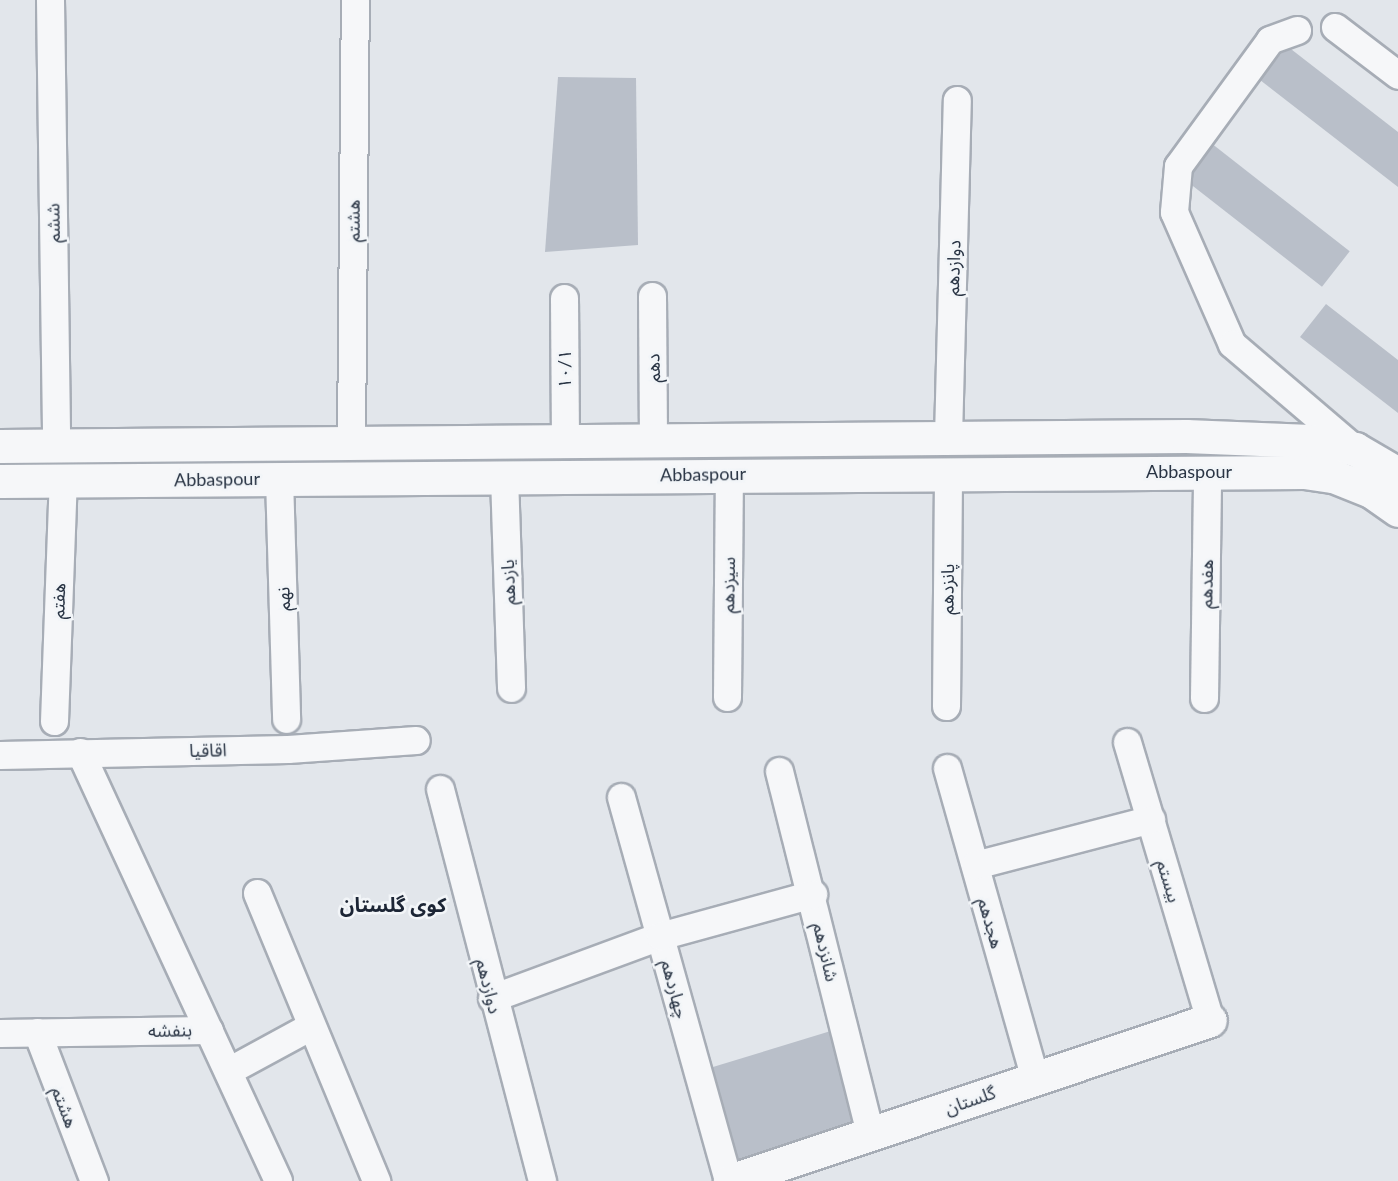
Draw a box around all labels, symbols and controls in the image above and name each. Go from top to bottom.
street label: هشتم [342,200,364,242]
street label: ششم [42,203,64,243]
street label: دوازدهم [941,240,965,296]
street label: ۱۰/۱ [553,349,575,389]
street label: دهم [642,353,664,383]
street label: Abbaspour [1146,460,1232,482]
street label: Abbaspour [660,462,746,486]
street label: Abbaspour [174,467,260,491]
street label: سیزدهم [717,557,739,613]
street label: یازدهم [496,559,520,605]
street label: هفدهم [1195,559,1217,609]
street label: پانزدهم [936,563,958,615]
street label: هفتم [47,583,69,619]
street label: نهم [272,587,294,611]
street label: اقاقیا [189,739,227,761]
street label: بیستم [1152,857,1186,905]
district label: کوی گلستان [340,892,446,916]
street label: هجدهم [973,895,1009,951]
street label: شانزدهم [809,920,843,984]
street label: دوازدهم [472,956,506,1016]
street label: چهاردهم [657,957,693,1021]
street label: بنفشه [148,1019,192,1041]
street label: گلستان [942,1081,998,1119]
street label: هشتم [47,1083,83,1131]

